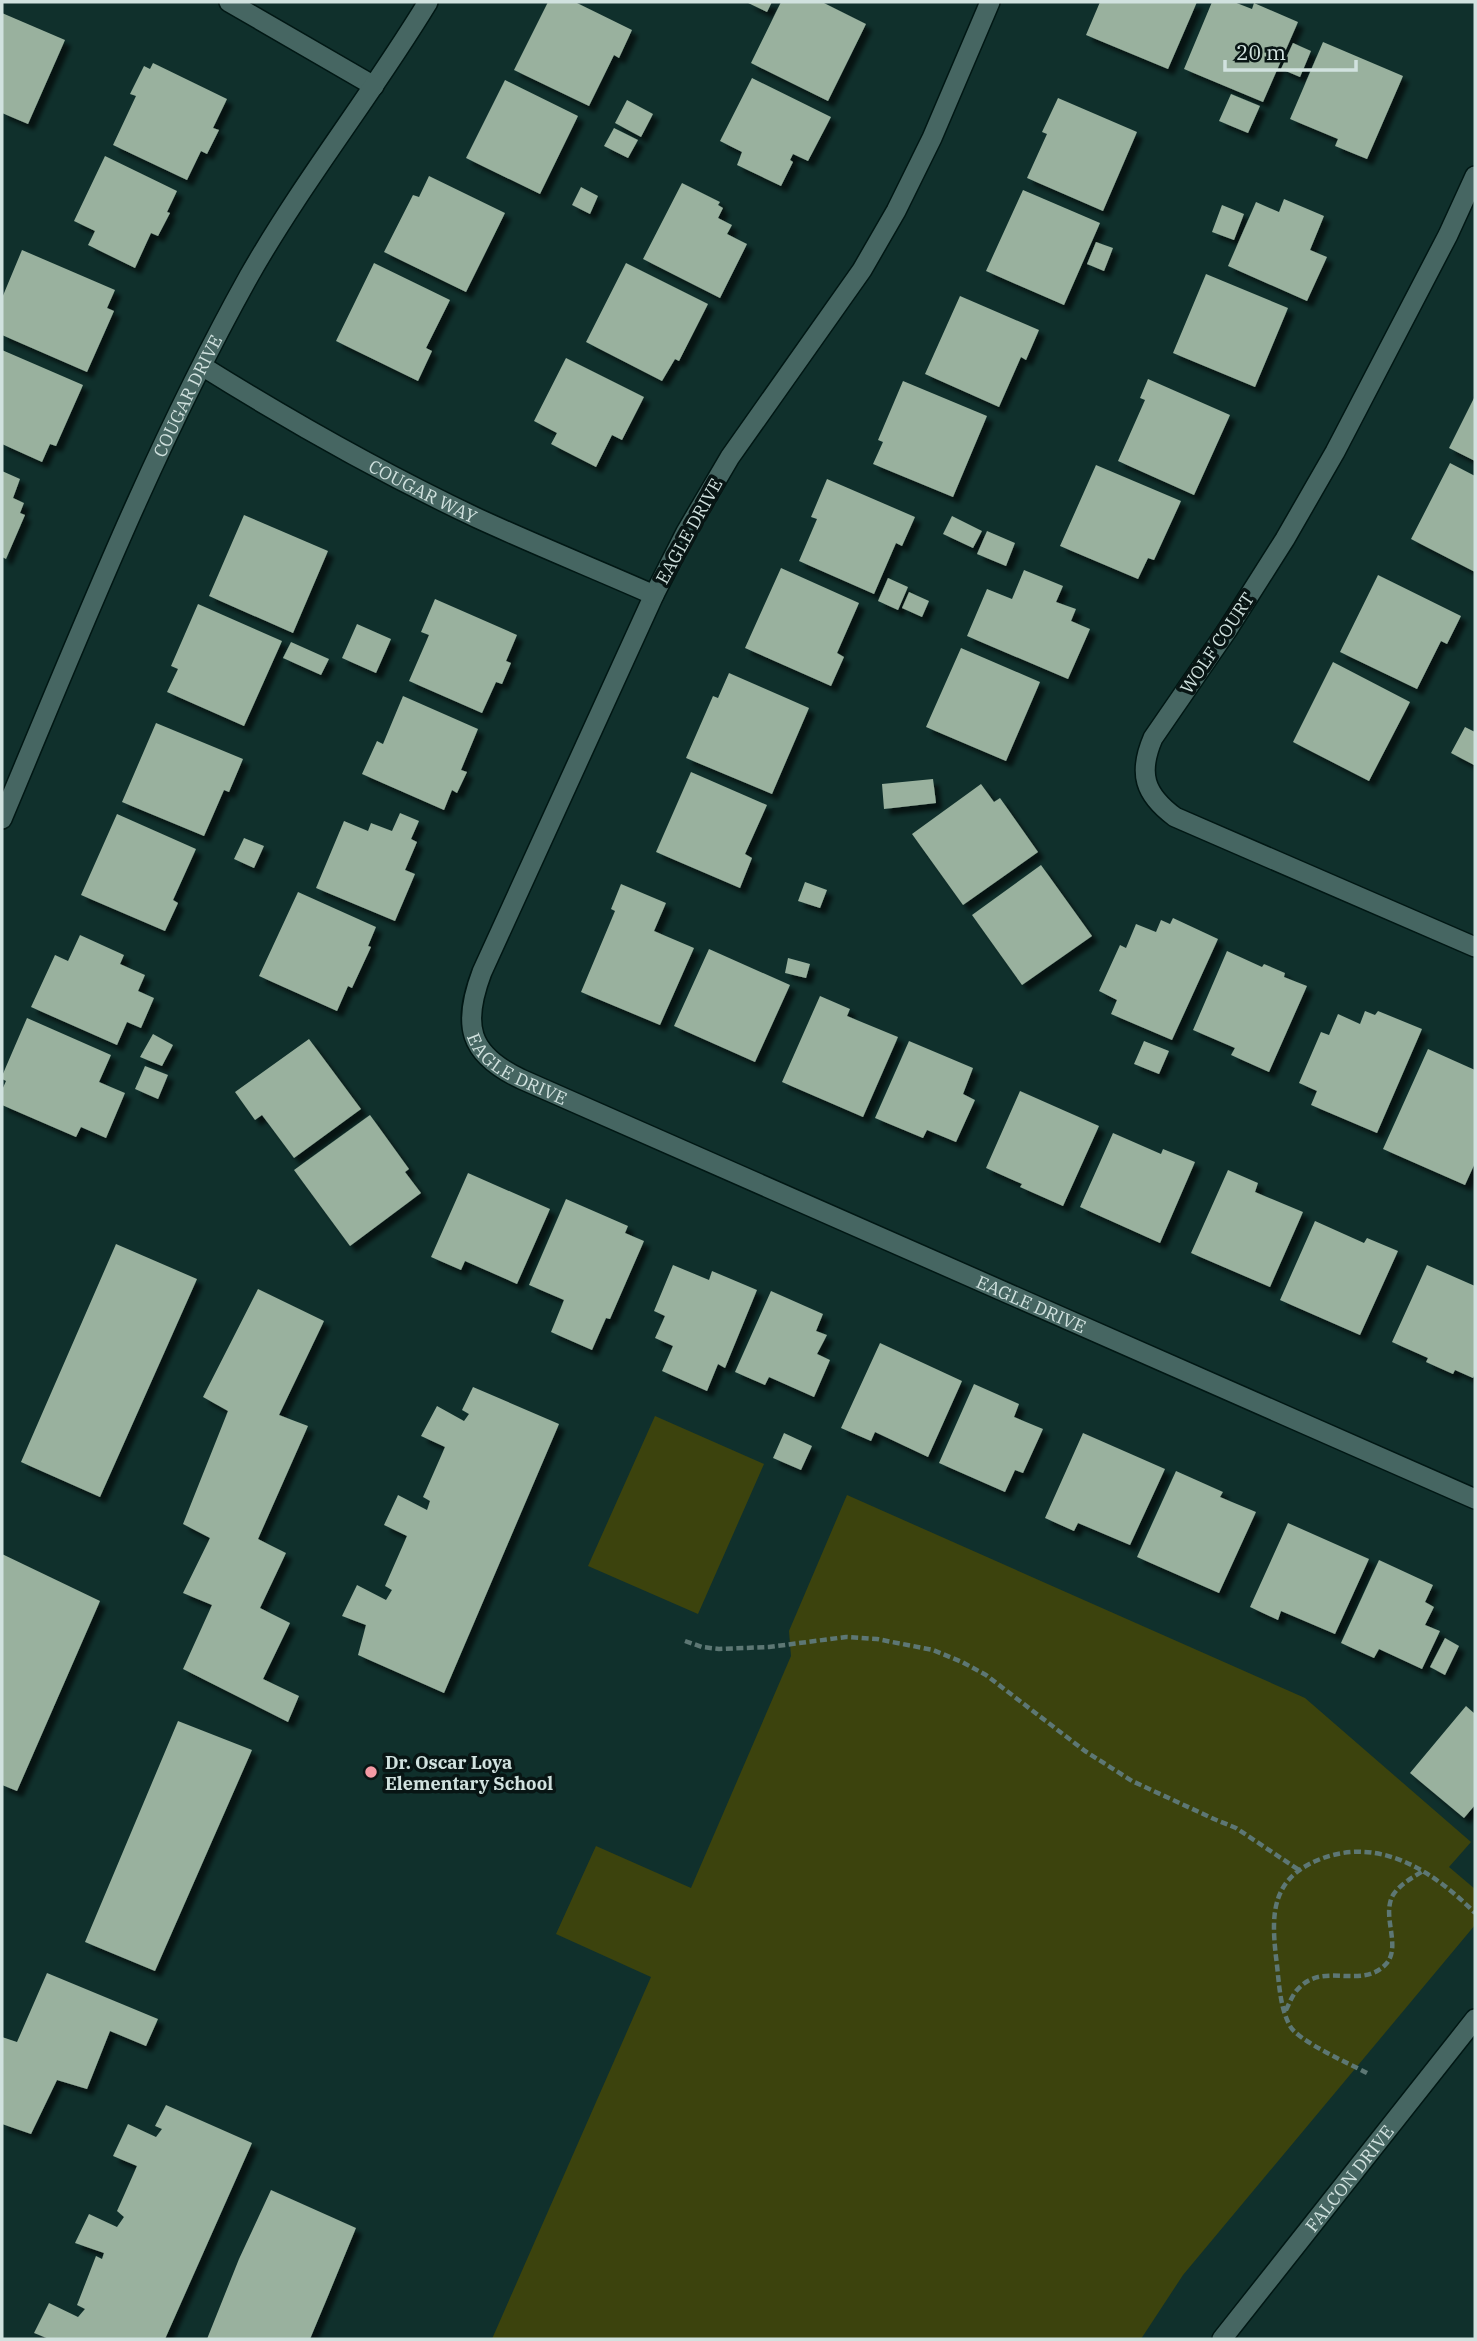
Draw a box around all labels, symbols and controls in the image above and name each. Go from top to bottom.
scale bar [1225,28,1356,72]
text: 20 m [1236,38,1286,66]
street label: COUGAR DRIVE [147,331,227,461]
street label: COUGAR WAY [365,454,482,528]
street label: EAGLE DRIVE [650,474,728,588]
street label: WOLF COURT [1175,588,1259,698]
street label: EAGLE DRIVE [462,1029,571,1109]
street label: EAGLE DRIVE [973,1270,1090,1338]
place label: Dr. Oscar Loya Elementary School [385,1751,553,1795]
marker: Dr. Oscar Loya Elementary School [363,1764,379,1780]
street label: FALCON DRIVE [1300,2120,1399,2236]

